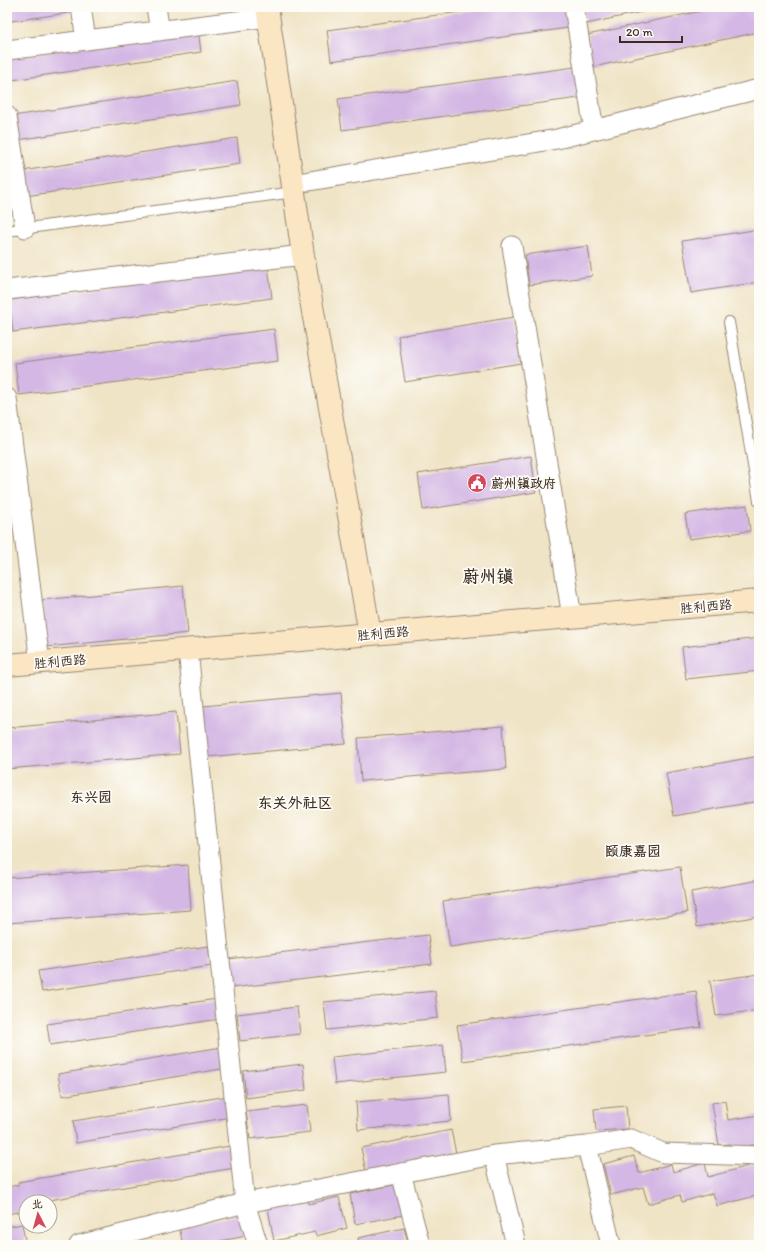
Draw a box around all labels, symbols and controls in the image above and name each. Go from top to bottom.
scale bar [620,18,682,44]
text: 20 m [626,25,653,39]
public building icon: 蔚州镇政府 [466,472,488,494]
place label: 蔚州镇政府 [491,476,556,491]
district label: 蔚州镇 [463,566,514,586]
street label: 胜利西路 [679,597,733,616]
street label: 胜利西路 [356,624,410,643]
street label: 胜利西路 [33,652,87,671]
district label: 东兴园 [70,789,112,806]
district label: 东关外社区 [257,794,333,812]
district label: 颐康嘉园 [605,843,661,860]
north arrow [18,1194,58,1234]
text: 北 [31,1198,43,1212]

